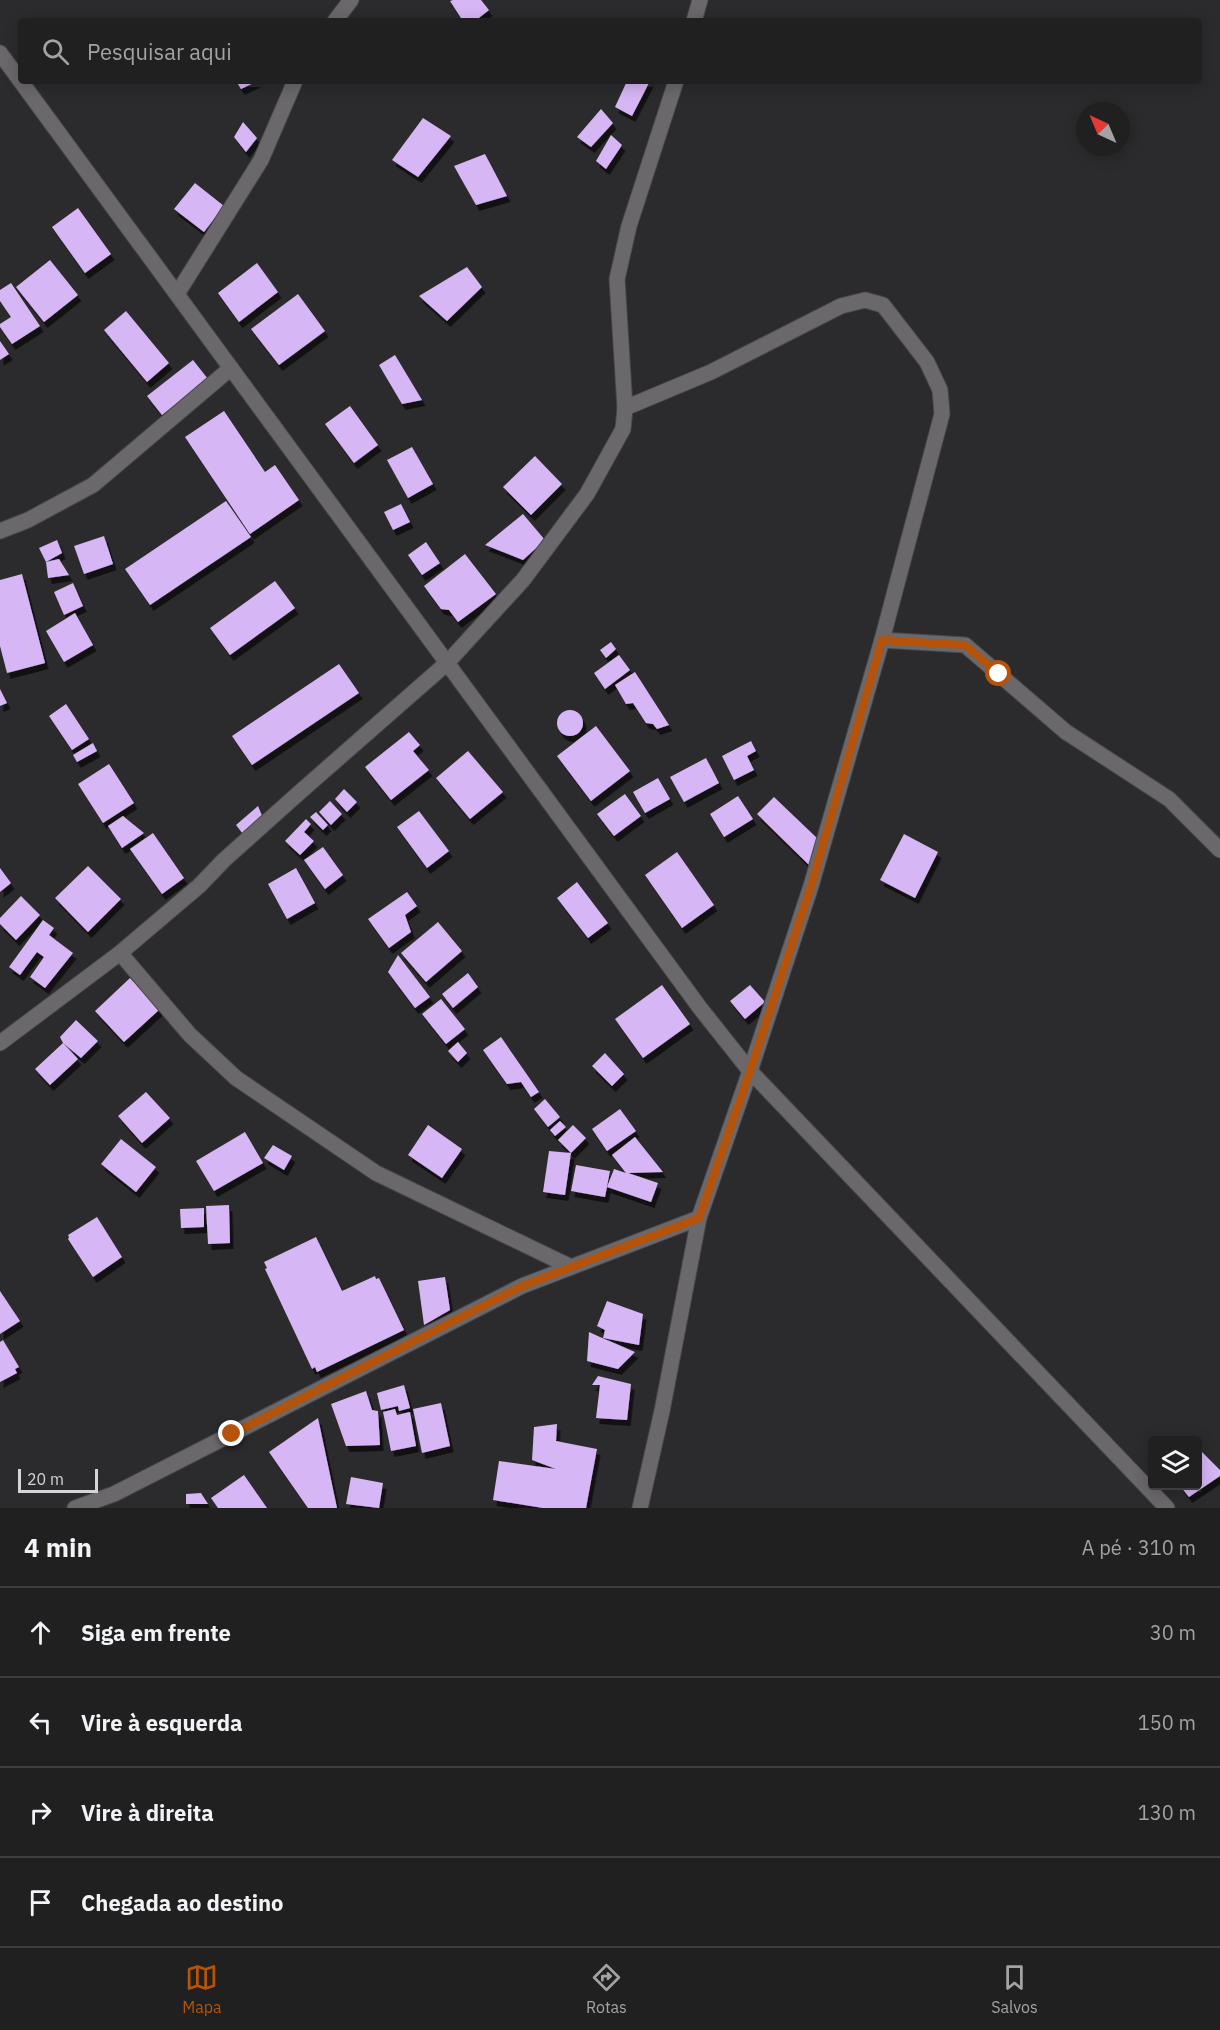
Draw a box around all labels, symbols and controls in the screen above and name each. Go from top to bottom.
search box [18,18,1202,84]
icon: search [39,35,72,68]
text: Pesquisar aqui [87,37,232,66]
north arrow [1076,102,1130,156]
route start [985,660,1011,686]
route end [218,1420,244,1446]
map controls [1148,1436,1202,1490]
button: layers [1148,1436,1202,1490]
scale bar [18,1466,98,1494]
text: 20 m [27,1469,64,1489]
text: 4 min [24,1530,92,1564]
text: A pé · 310 m [1082,1534,1196,1561]
icon: ahead [24,1616,57,1649]
text: Siga em frente [81,1618,231,1647]
text: 30 m [1150,1619,1196,1646]
icon: left [24,1706,57,1739]
text: Vire à esquerda [81,1708,243,1737]
text: 150 m [1138,1709,1196,1736]
icon: right [24,1796,57,1829]
text: Vire à direita [81,1798,214,1827]
text: 130 m [1138,1799,1196,1826]
icon: arrive [24,1886,57,1919]
text: Chegada ao destino [81,1888,284,1917]
tab: Mapa [182,1961,222,2017]
tab: Rotas [586,1961,627,2017]
tab: Salvos [991,1961,1038,2017]

